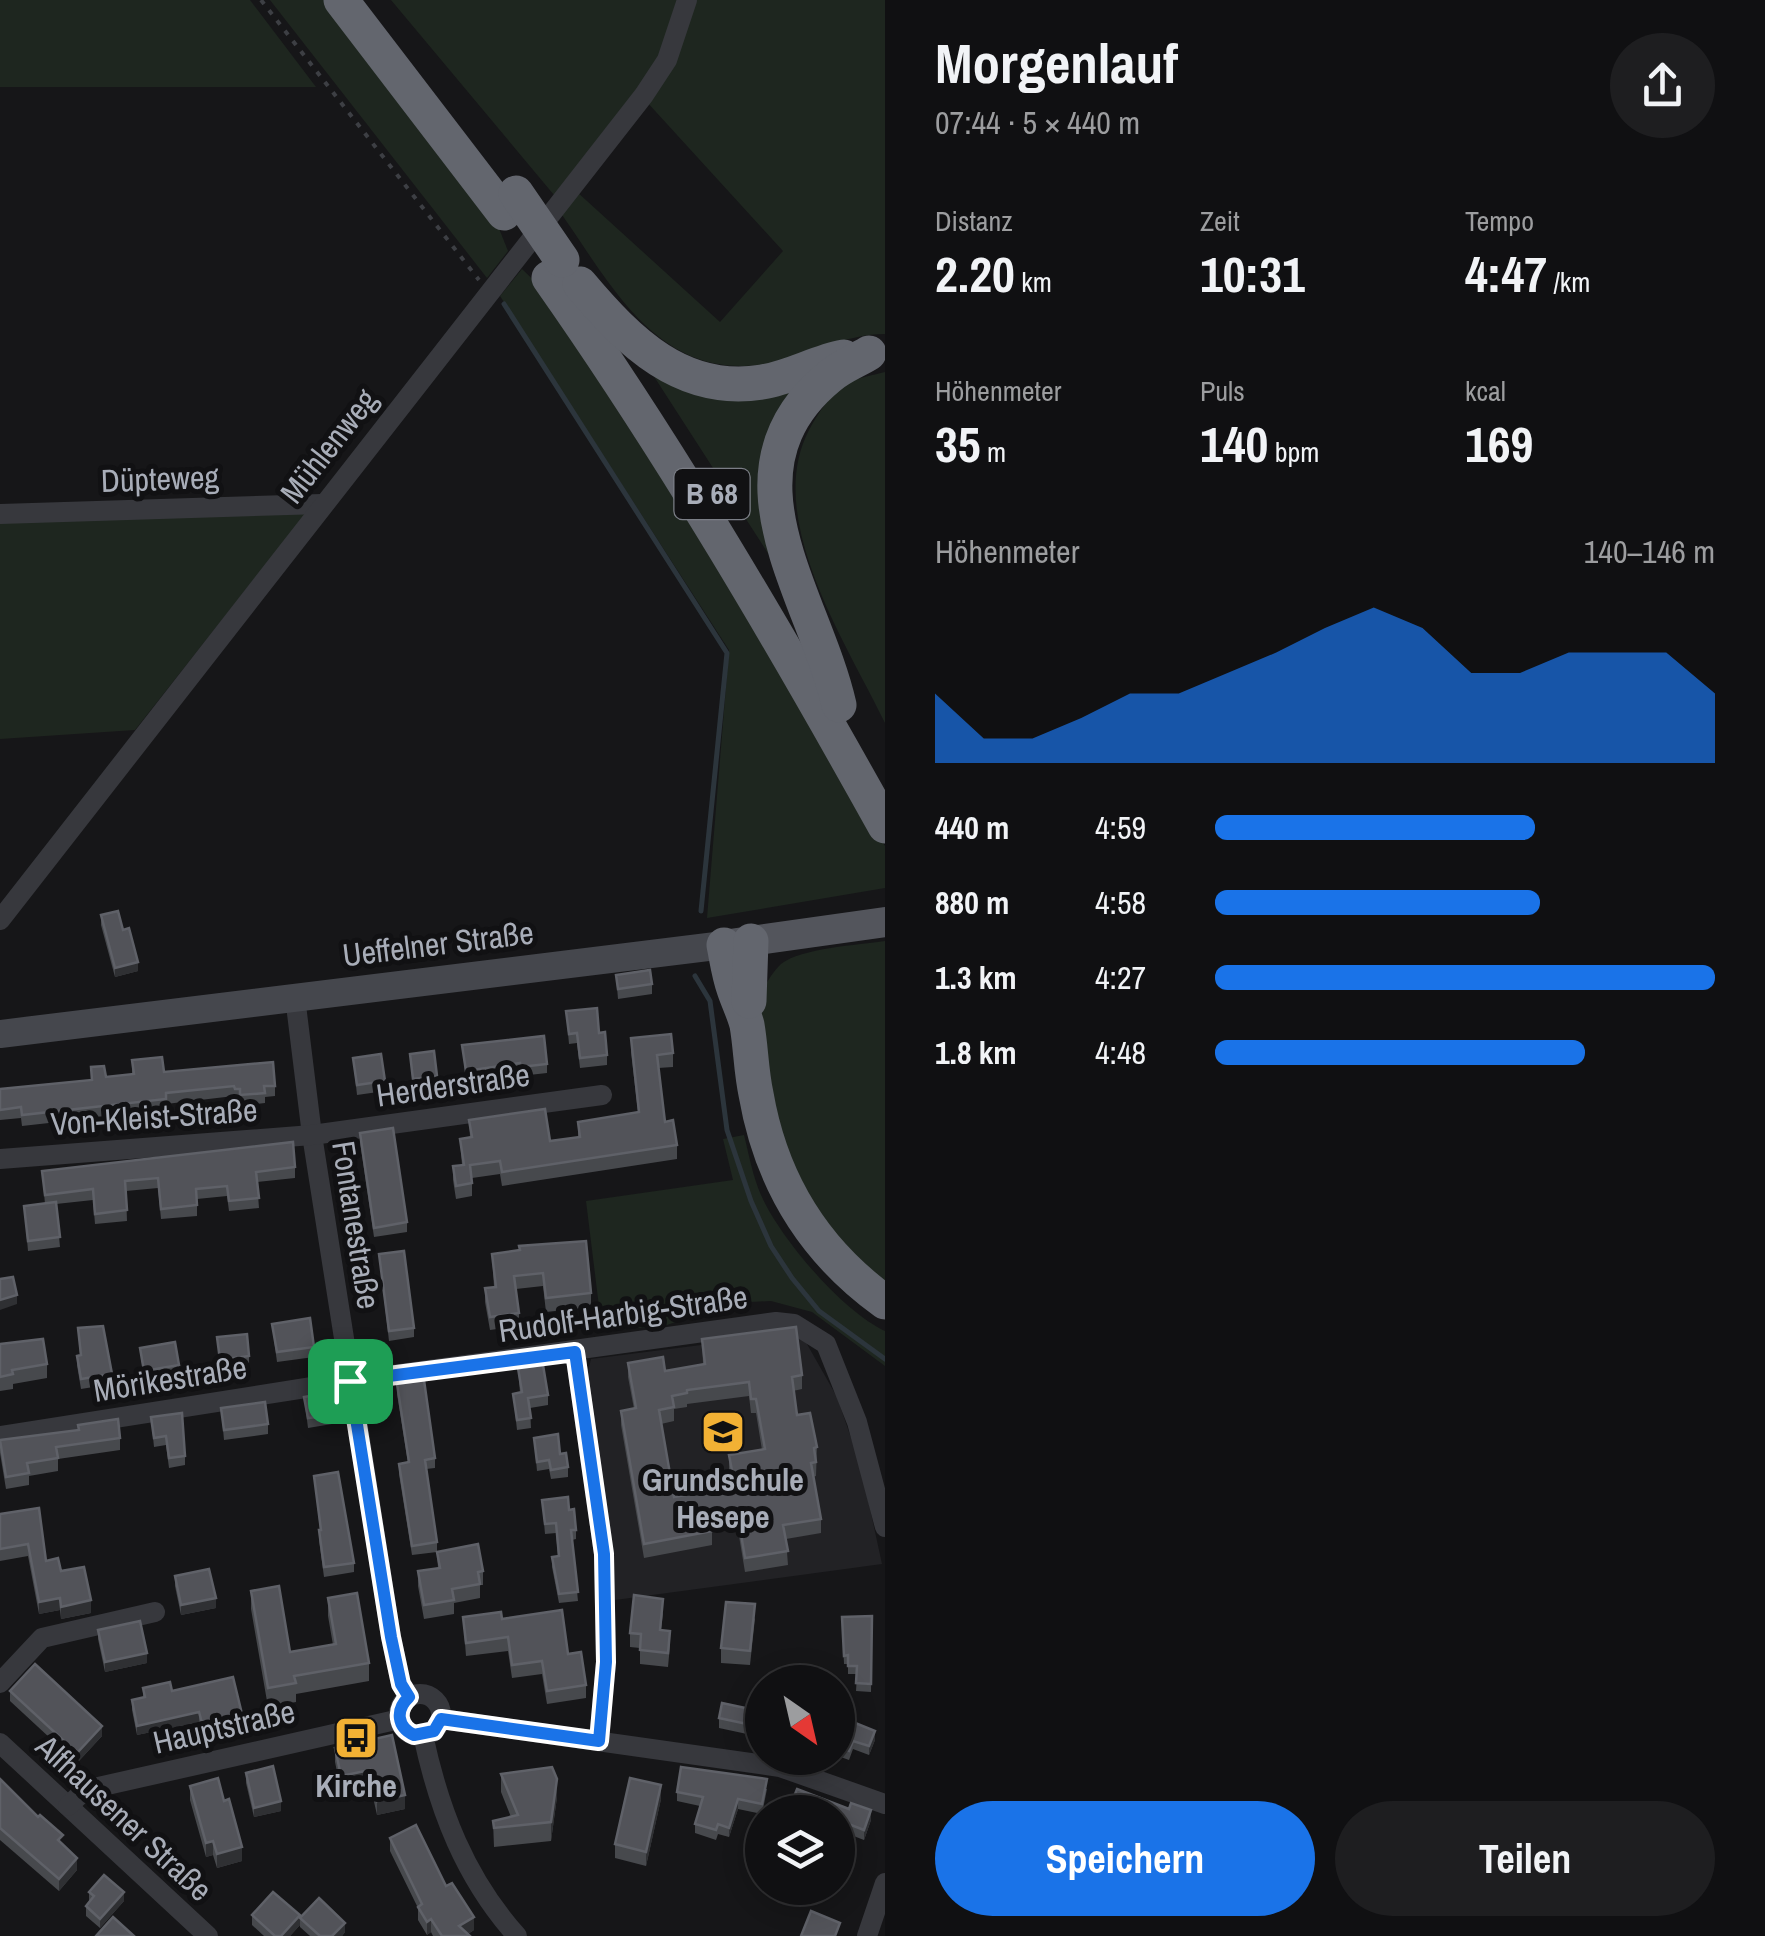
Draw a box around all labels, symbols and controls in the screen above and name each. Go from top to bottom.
text: Morgenlauf [935,26,1178,100]
button: share [1610,33,1715,138]
text: 07:44 · 5 × 440 m [935,101,1140,144]
text: Distanz [935,202,1013,240]
text: Zeit [1200,202,1240,240]
text: Tempo [1465,202,1534,240]
text: 2.20 [935,240,1015,308]
text: 10:31 [1200,240,1305,308]
text: 4:47 [1465,240,1547,308]
text: km [1015,263,1052,301]
text: /km [1547,263,1590,301]
text: Höhenmeter [935,372,1061,410]
text: Puls [1200,372,1245,410]
text: kcal [1465,372,1506,410]
street label: Mühlenweg [270,379,387,512]
text: 35 [935,410,981,478]
text: 140 [1200,410,1268,478]
text: 169 [1465,410,1533,478]
text: m [981,433,1006,471]
text: bpm [1268,433,1319,471]
street label: Düpteweg [100,455,220,502]
road number: B 68 [674,469,750,519]
text: Höhenmeter [935,530,1079,573]
text: 140–146 m [1584,530,1715,573]
text: 440 m [935,806,1009,849]
text: 4:59 [1095,806,1146,849]
text: 880 m [935,881,1009,924]
text: 4:58 [1095,881,1146,924]
street label: Ueffelner Straße [340,910,536,977]
text: 1.3 km [935,956,1017,999]
text: 4:27 [1095,956,1146,999]
text: 1.8 km [935,1031,1017,1074]
text: 4:48 [1095,1031,1146,1074]
street label: Herderstraße [373,1052,532,1117]
street label: Von-Kleist-Straße [49,1088,259,1145]
street label: Fontanestraße [322,1138,391,1312]
street label: Rudolf-Harbig-Straße [496,1275,750,1352]
pin [308,1339,393,1424]
street label: Mörikestraße [90,1345,250,1412]
icon: arrive [323,1354,378,1409]
school or university icon: Grundschule Hesepe [700,1409,746,1455]
place label: Grundschule Hesepe [642,1458,804,1538]
north arrow [745,1665,855,1775]
map controls [745,1665,855,1905]
street label: Hauptstraße [149,1689,299,1764]
bus stop icon: Kirche [333,1715,379,1761]
street label: Alfhausener Straße [26,1724,222,1910]
place label: Kirche [315,1764,397,1807]
button: layers [745,1795,855,1905]
button: Speichern [935,1801,1315,1916]
button: Teilen [1335,1801,1715,1916]

